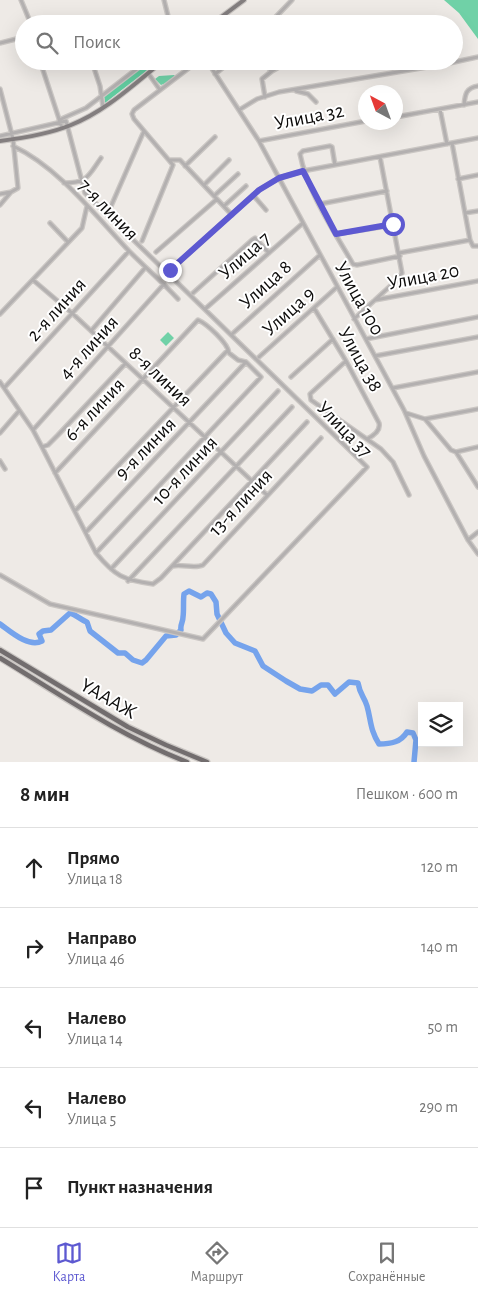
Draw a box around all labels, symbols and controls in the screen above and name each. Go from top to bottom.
search box [15,15,463,70]
icon: search [33,29,61,57]
text: Поиск [73,33,120,52]
north arrow [358,85,403,130]
street label: Улица 32 [273,100,346,134]
street label: 7-я линия [74,175,142,244]
route start [382,213,405,236]
street label: Улица 7 [215,228,274,283]
street label: Улица 8 [236,256,296,313]
street label: Улица 100 [331,258,388,339]
route end [159,259,182,282]
street label: Улица 20 [386,260,461,294]
street label: 2-я линия [23,274,90,345]
street label: Улица 9 [259,283,319,340]
street label: 4-я линия [55,312,122,383]
street label: Улица 38 [334,324,386,395]
street label: 8-я линия [125,343,196,411]
street label: 6-я линия [61,374,129,445]
street label: Улица 37 [313,398,376,462]
street label: 9-я линия [112,414,180,484]
street label: 10-я линия [148,432,221,509]
street label: 13-я линия [205,465,277,540]
street label: ҮАААЖ [77,675,140,723]
map controls [418,702,463,747]
button: layers [418,702,463,747]
text: 8 мин [20,784,70,805]
text: Пешком · 600 m [356,786,458,802]
text: Прямо [67,849,120,868]
icon: ahead [20,854,48,882]
text: 120 m [421,859,458,875]
text: Улица 18 [67,871,122,887]
text: Направо [67,929,137,948]
icon: right [20,934,48,962]
text: 140 m [421,939,458,955]
text: Улица 46 [67,951,125,967]
text: Налево [67,1009,126,1028]
icon: left [20,1014,48,1042]
text: 50 m [427,1019,458,1035]
text: Улица 14 [67,1031,123,1047]
text: Налево [67,1089,126,1108]
icon: left [20,1094,48,1122]
text: 290 m [419,1099,458,1115]
text: Улица 5 [67,1111,116,1127]
icon: arrive [20,1174,48,1202]
text: Пункт назначения [67,1178,213,1197]
tab: Карта [53,1239,85,1286]
tab: Маршрут [190,1239,243,1286]
tab: Сохранённые [348,1239,425,1286]

